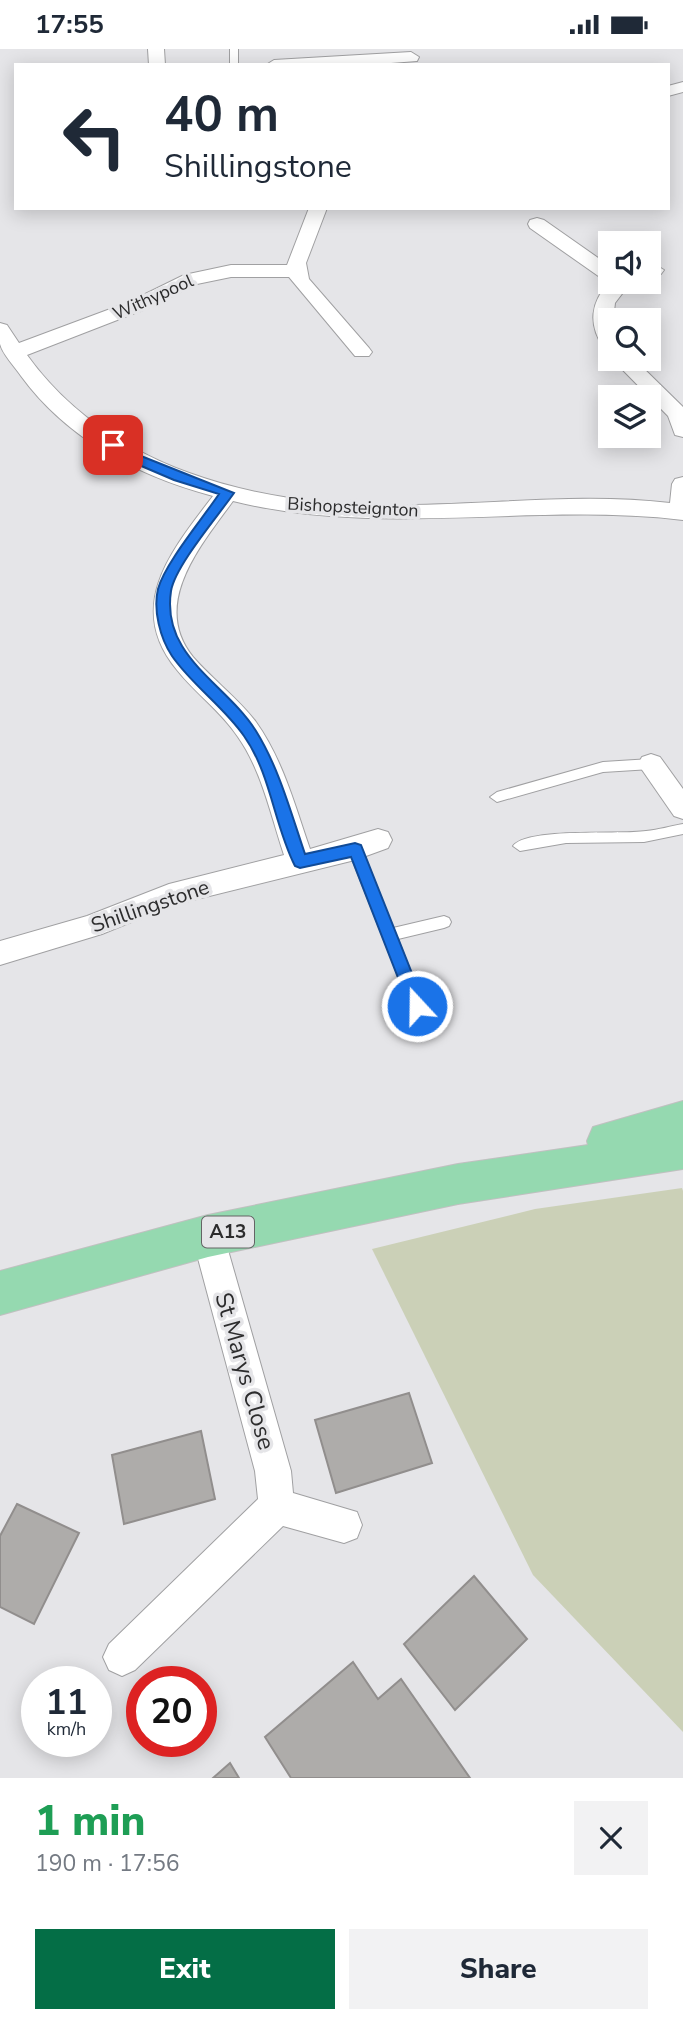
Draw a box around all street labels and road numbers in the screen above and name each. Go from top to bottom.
street label: Withypool [109,268,198,325]
street label: Bishopsteignton [287,492,419,522]
street label: Shillingstone [87,873,213,939]
road number: A13 [202,1217,254,1247]
street label: St Marys Close [207,1289,283,1453]

